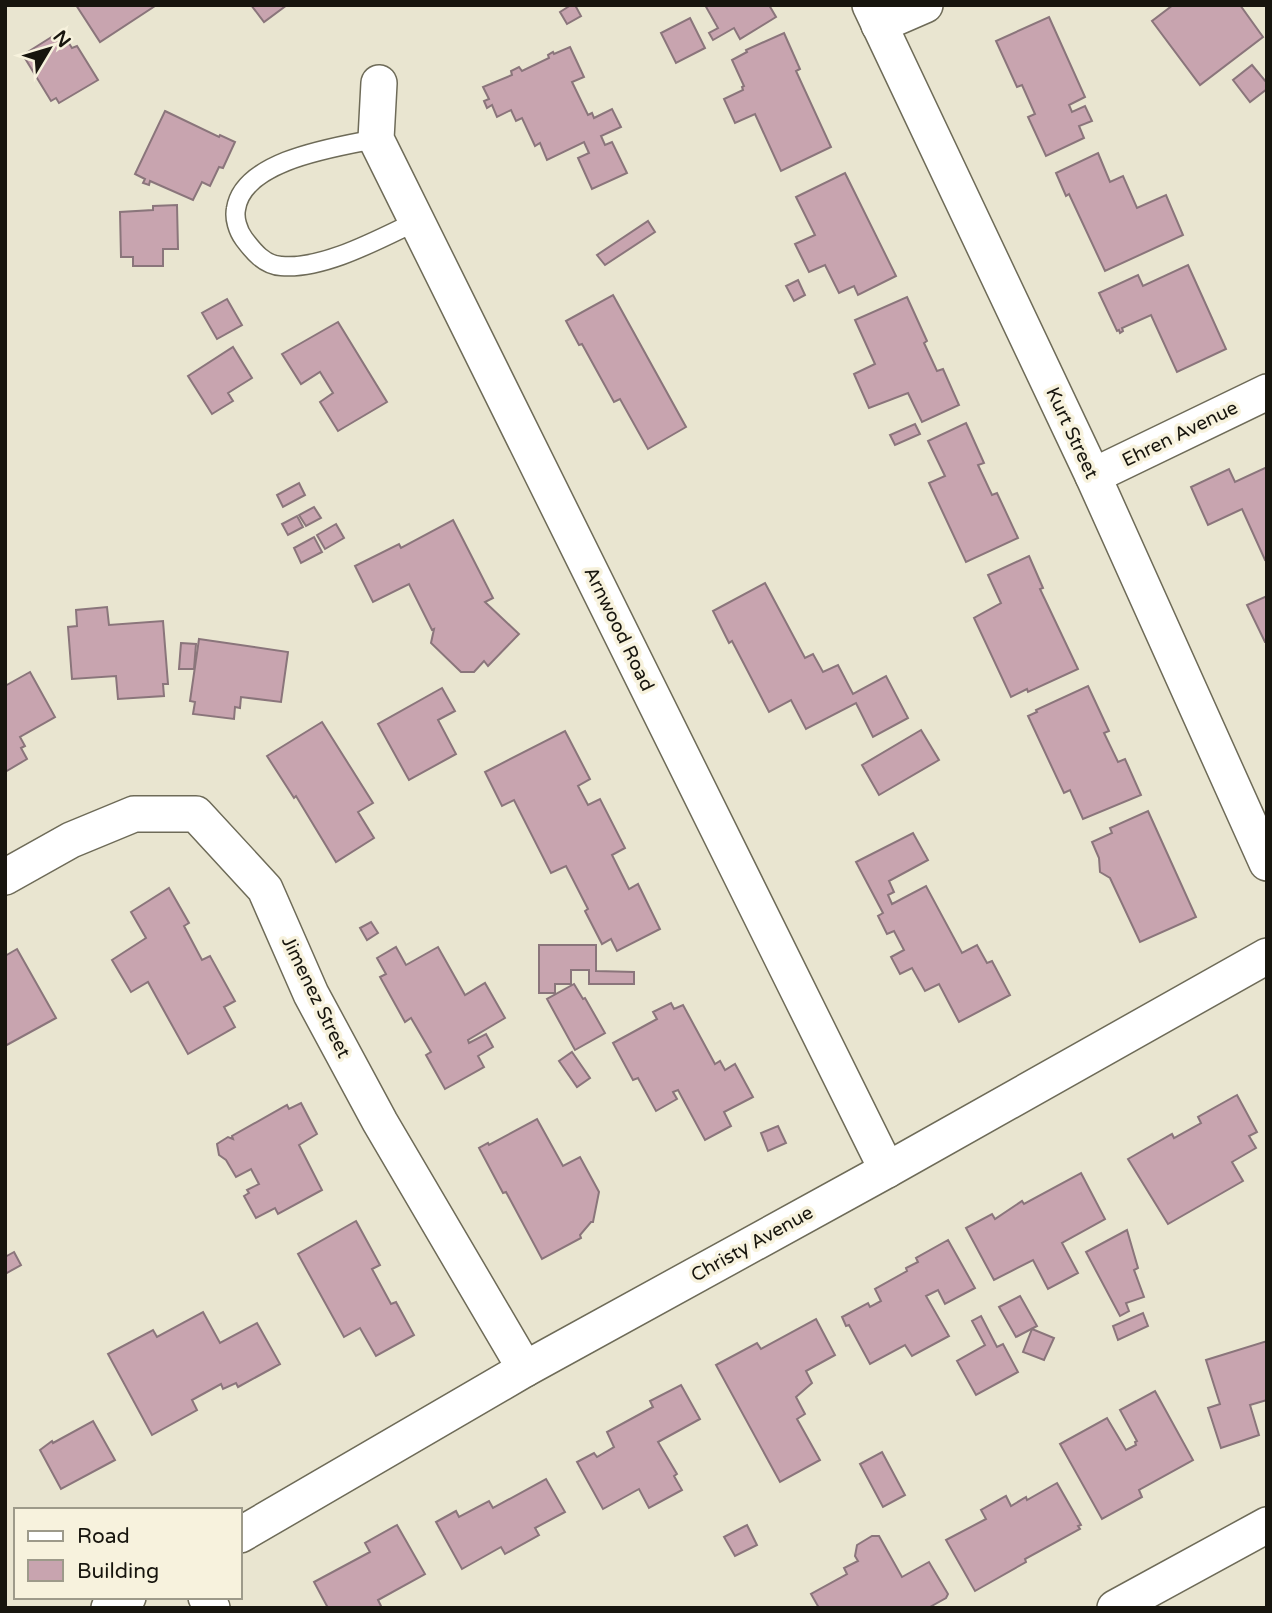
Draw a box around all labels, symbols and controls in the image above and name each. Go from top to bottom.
north arrow [14,14,84,84]
text: N [48,26,75,52]
street label: Kurt Street [1041,384,1103,482]
street label: Ehren Avenue [1119,397,1241,471]
street label: Arnwood Road [579,563,659,695]
street label: Jimenez Street [277,932,355,1062]
street label: Christy Avenue [687,1201,817,1287]
legend [14,1508,242,1599]
text: Road [77,1524,130,1549]
text: Building [77,1559,159,1584]

